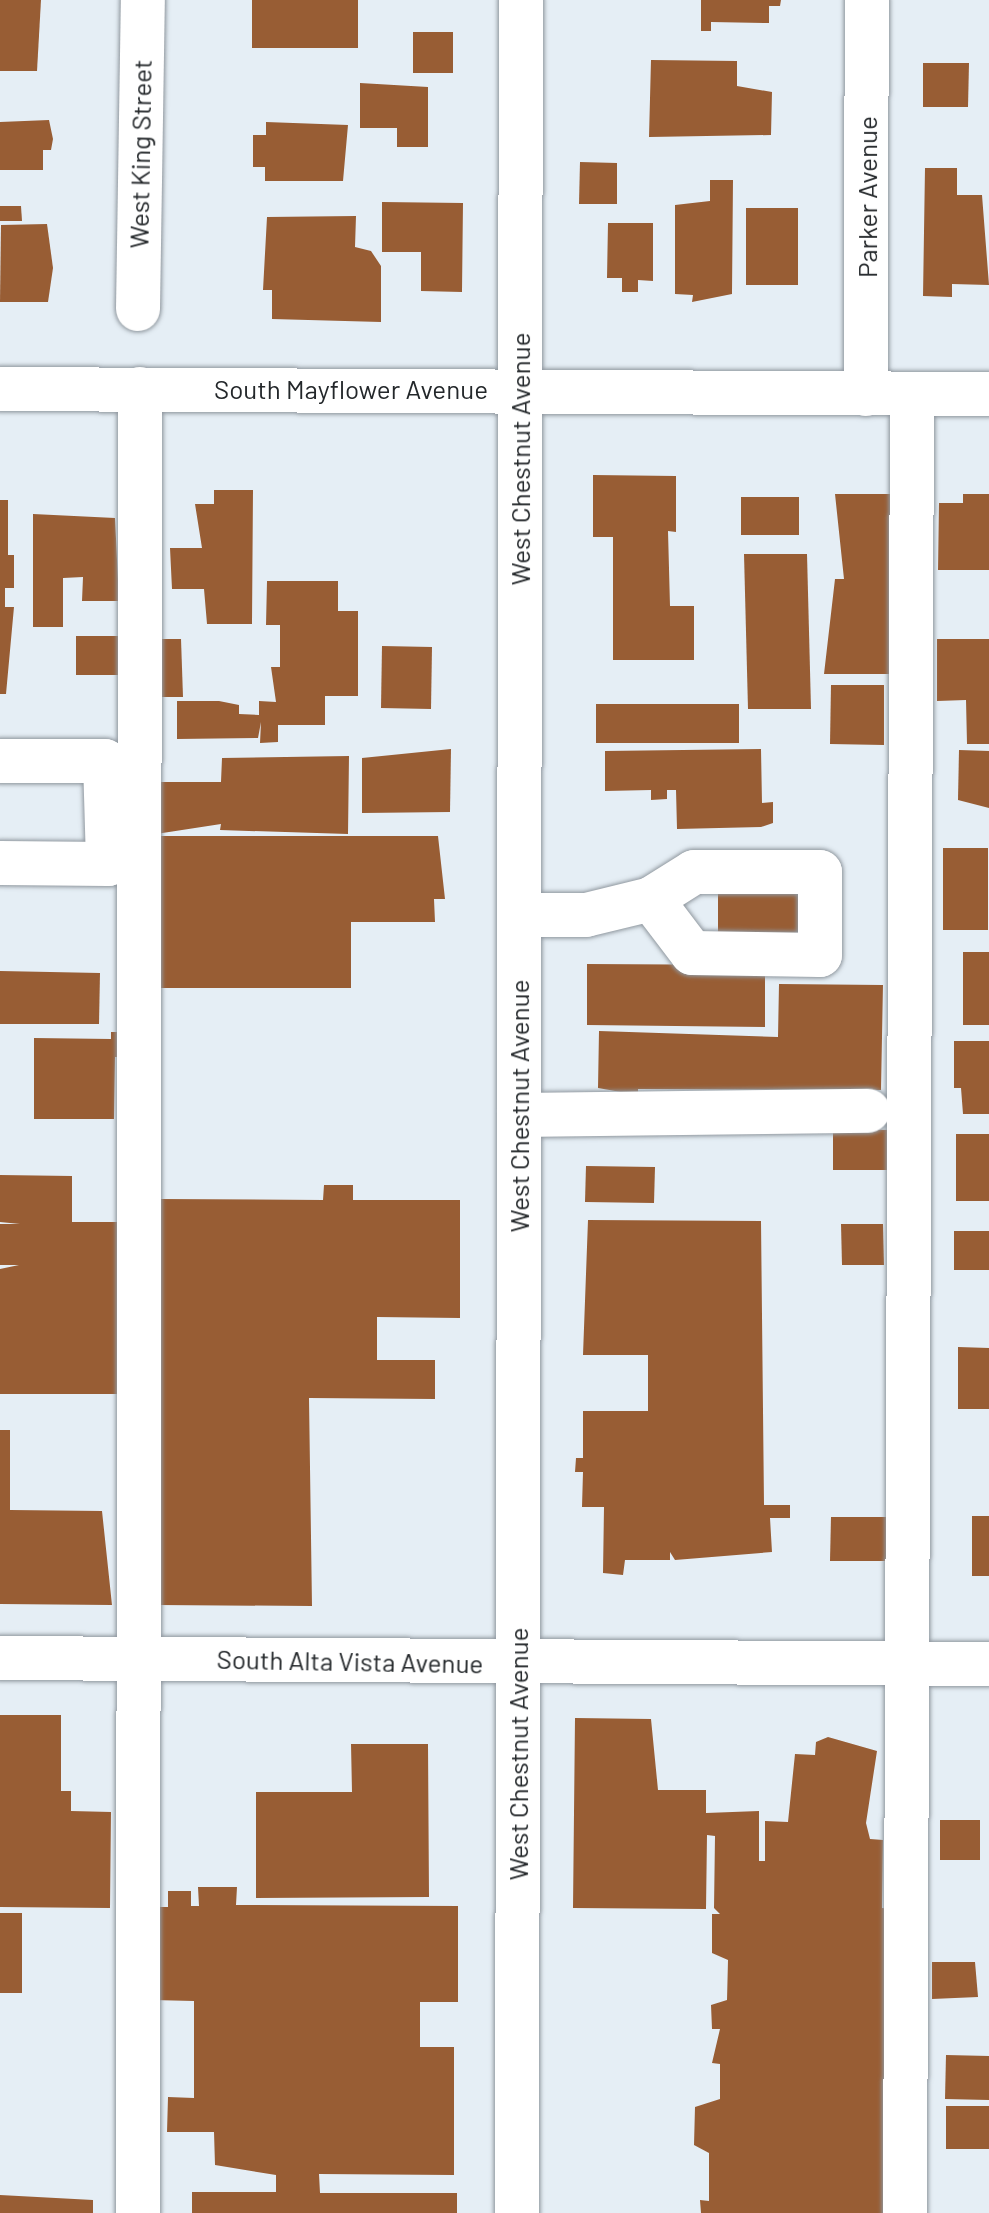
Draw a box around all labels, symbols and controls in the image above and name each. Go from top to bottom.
street label: West King Street [123,59,157,249]
street label: Parker Avenue [851,116,883,278]
street label: West Chestnut Avenue [504,333,536,585]
street label: South Mayflower Avenue [214,373,488,405]
street label: West Chestnut Avenue [503,980,535,1232]
street label: West Chestnut Avenue [502,1628,534,1880]
street label: South Alta Vista Avenue [216,1643,484,1679]

